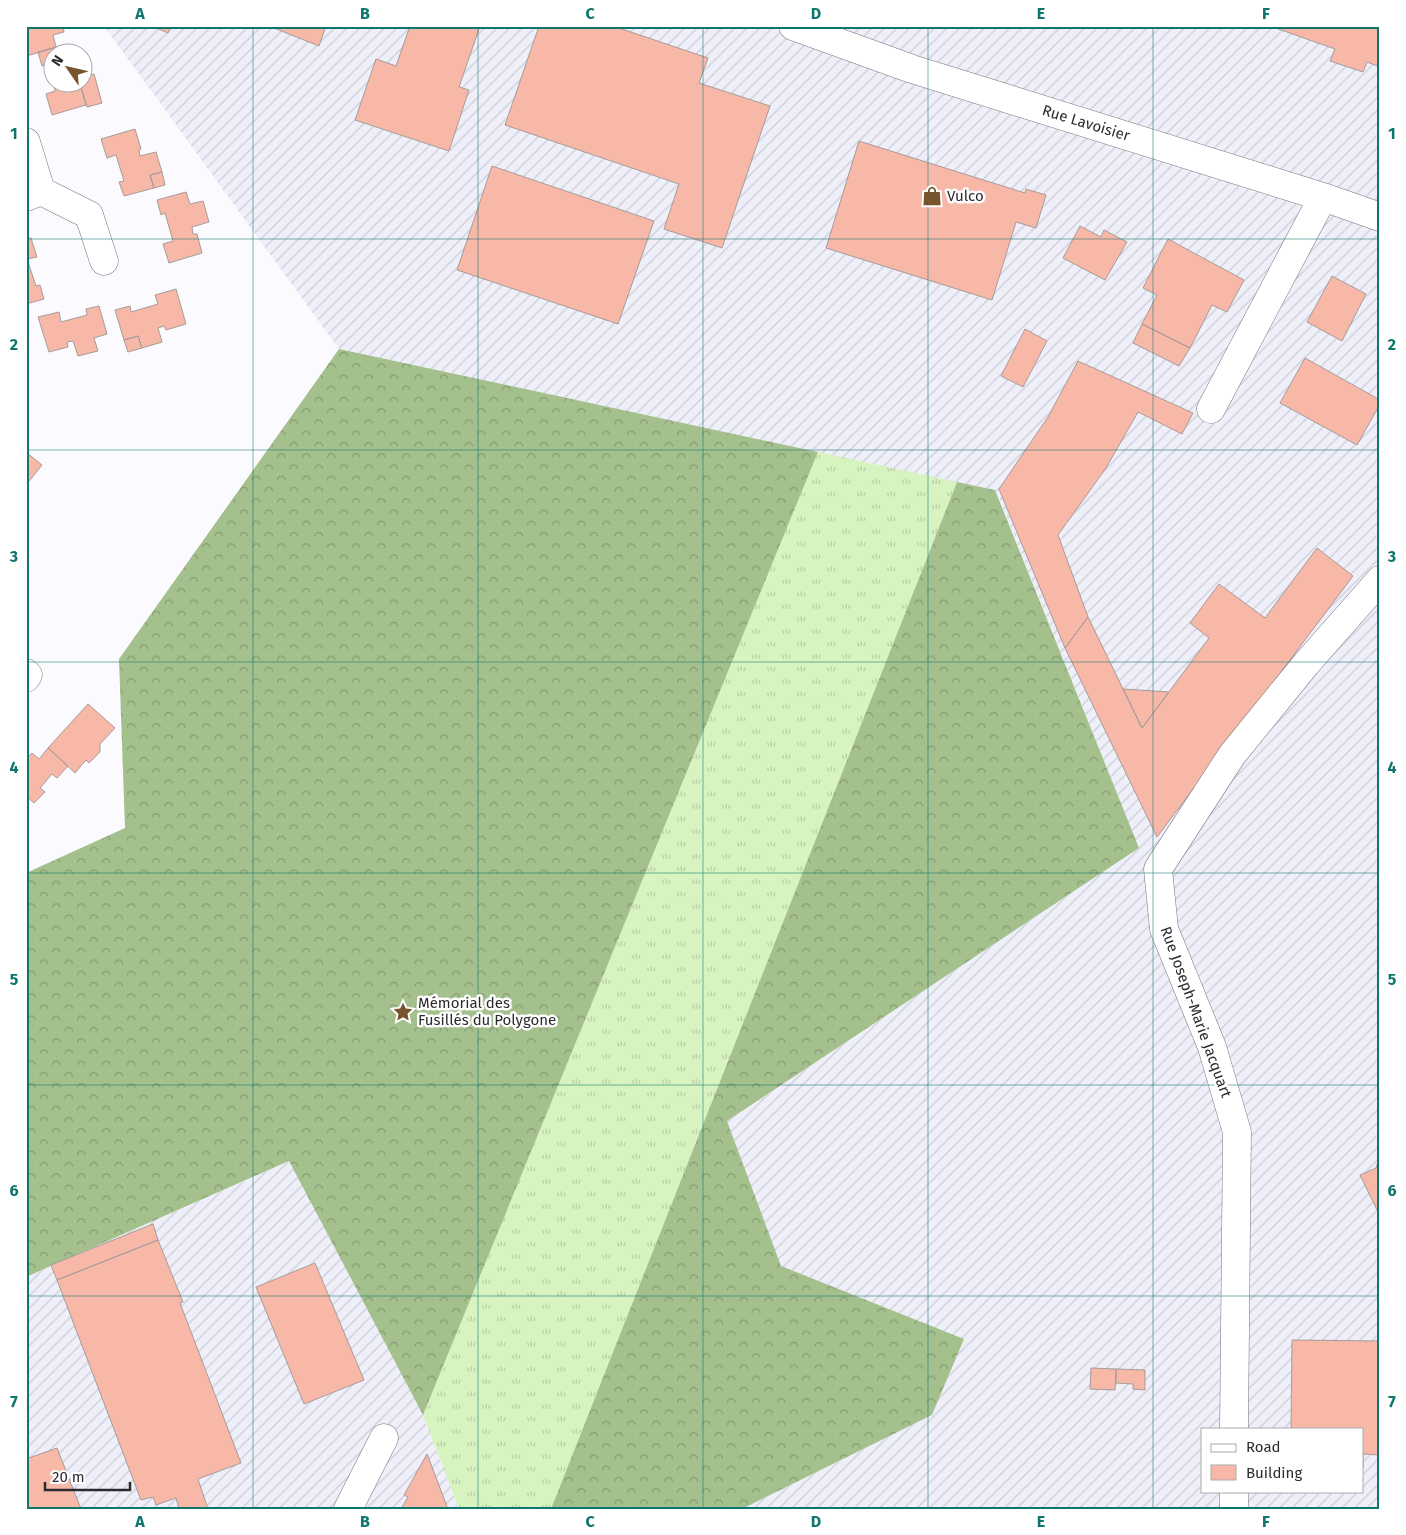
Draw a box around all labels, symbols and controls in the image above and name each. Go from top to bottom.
text: A [134,4,145,23]
text: B [360,4,370,23]
text: C [585,4,595,23]
text: D [811,4,821,23]
text: E [1037,4,1045,23]
text: F [1262,4,1270,23]
north arrow [42,42,92,92]
text: N [48,52,67,70]
street label: Rue Lavoisier [1040,101,1132,145]
text: 1 [10,124,18,143]
text: 1 [1388,124,1396,143]
shop icon: Vulco [921,185,943,207]
place label: Vulco [947,187,984,205]
text: 2 [10,335,18,354]
text: 2 [1388,335,1396,354]
text: 3 [9,547,18,566]
text: 3 [1387,547,1396,566]
text: 4 [9,758,19,777]
text: 4 [1387,758,1397,777]
street label: Rue Joseph-Marie Jacquart [1157,924,1236,1101]
text: 5 [10,970,19,989]
text: 5 [1388,970,1397,989]
place label: Mémorial des Fusillés du Polygone [418,994,556,1029]
place icon: Mémorial des Fusillés du Polygone [392,1001,414,1023]
text: 6 [9,1181,19,1200]
text: 6 [1387,1181,1397,1200]
text: 7 [10,1392,18,1411]
text: 7 [1388,1392,1396,1411]
legend [1201,1428,1364,1492]
text: Road [1246,1438,1281,1456]
scale bar [45,1460,130,1492]
text: Building [1246,1464,1302,1482]
text: 20 m [52,1468,85,1486]
text: A [134,1512,145,1531]
text: B [360,1512,370,1531]
text: C [585,1512,595,1531]
text: D [811,1512,821,1531]
text: E [1037,1512,1045,1531]
text: F [1262,1512,1270,1531]

